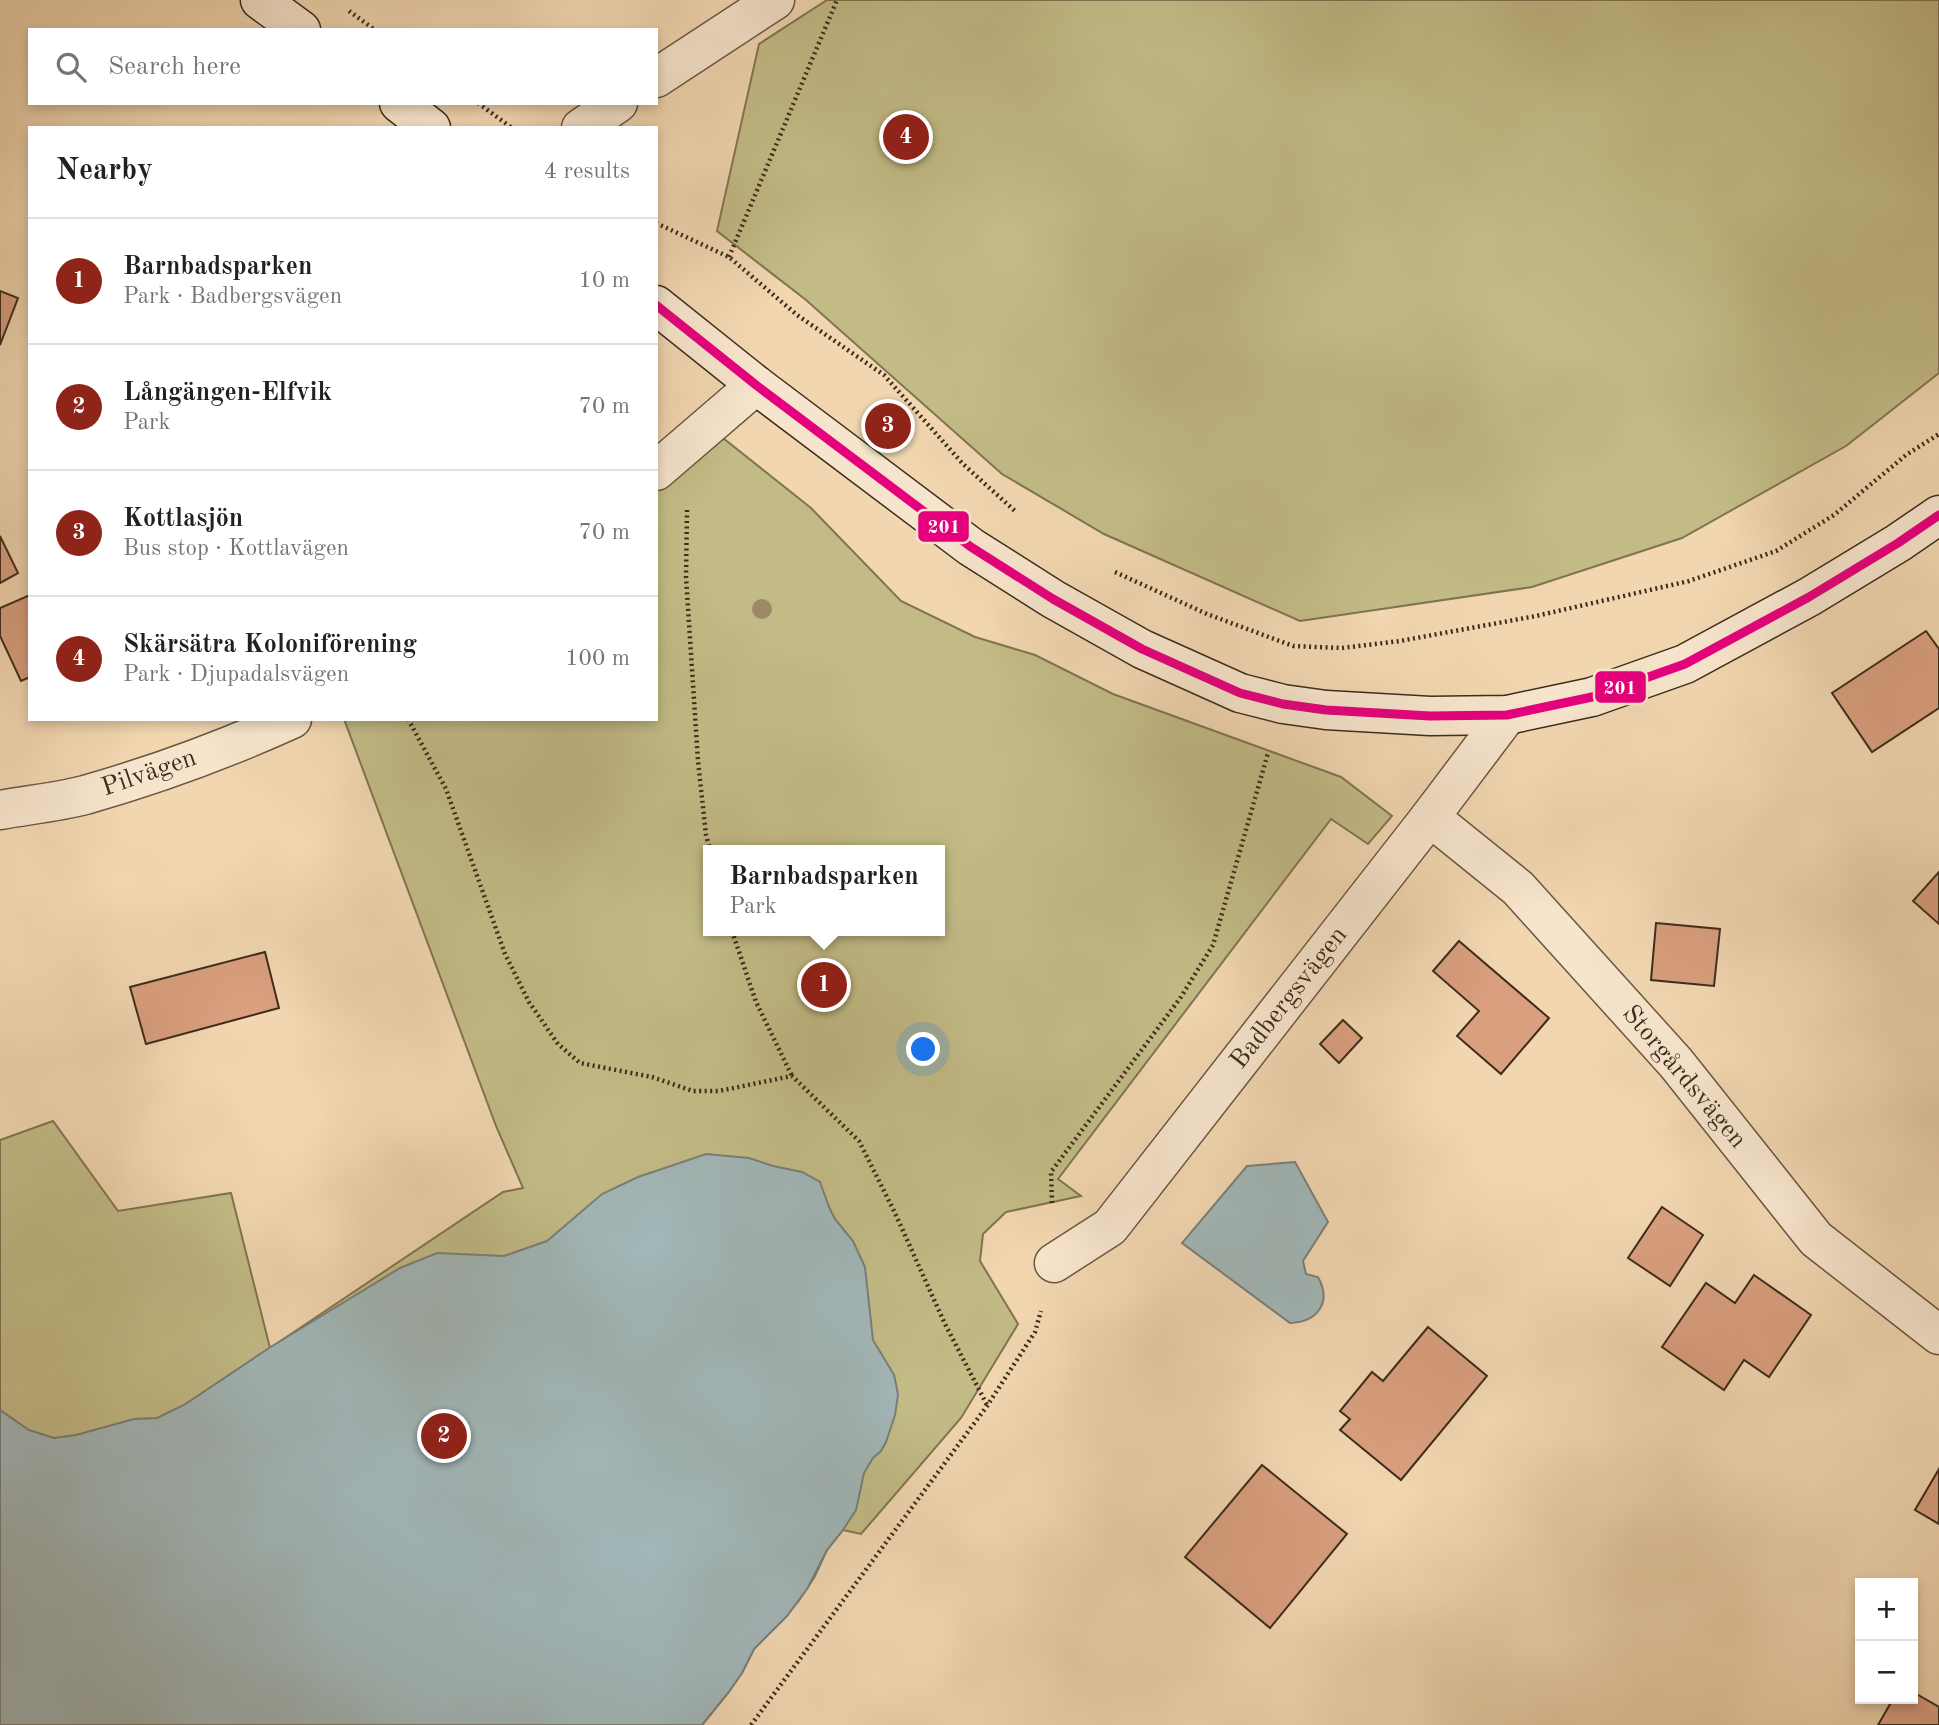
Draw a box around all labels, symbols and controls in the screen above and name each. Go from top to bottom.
search box [28,28,658,105]
icon: search [52,48,90,86]
text: Search here [108,54,241,80]
pin: 4 [883,111,929,163]
text: Nearby [56,156,153,186]
text: 4 results [544,160,630,183]
text: Barnbadsparken [123,254,312,280]
text: 1 [72,269,86,292]
text: 10 m [579,269,630,292]
text: Park · Badbergsvägen [123,285,342,308]
text: Långängen-Elfvik [123,380,332,406]
text: 2 [72,395,86,418]
text: 70 m [579,395,630,418]
pin: 3 [865,400,911,452]
text: Park [123,411,170,434]
text: Kottlasjön [123,506,243,532]
line badge: 201 [917,510,970,543]
text: 201 [927,519,961,538]
text: 3 [72,521,86,544]
text: 70 m [579,521,630,544]
text: Bus stop · Kottlavägen [123,537,349,560]
text: Skärsätra Koloniförening [123,632,417,658]
text: 4 [72,647,86,670]
text: 100 m [565,647,630,670]
text: Park · Djupadalsvägen [123,663,349,686]
line badge: 201 [1594,670,1647,704]
text: 201 [1603,680,1637,699]
street label: Pilvägen [98,745,200,801]
popup [703,845,945,936]
text: Barnbadsparken [729,864,919,890]
text: Park [729,895,777,918]
street label: Badbergsvägen [1226,922,1352,1074]
pin: 1 [801,959,847,1011]
street label: Storgårdsvägen [1617,1001,1751,1153]
your location [906,1032,940,1066]
pin: 2 [421,1410,467,1462]
map controls [1855,1578,1918,1704]
button: + [1855,1578,1918,1641]
button: − [1855,1641,1918,1704]

